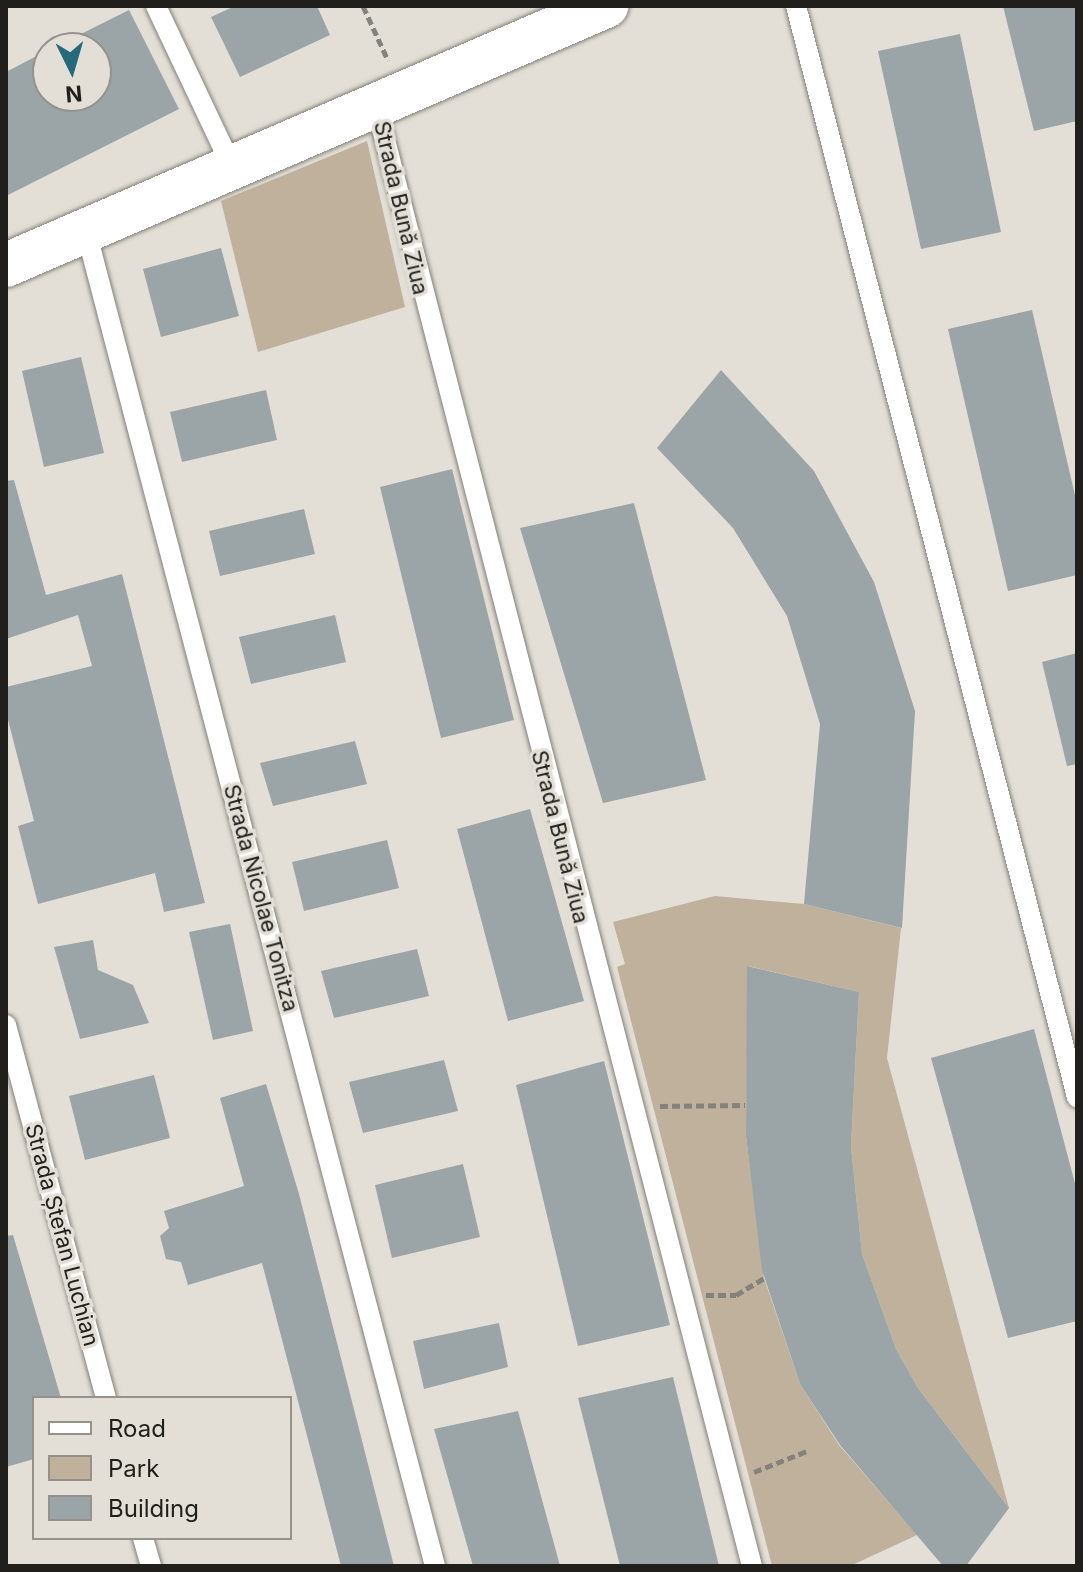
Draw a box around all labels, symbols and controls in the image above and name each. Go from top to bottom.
north arrow [32,32,112,112]
text: N [64,80,83,108]
street label: Strada Bună Ziua [368,119,434,297]
street label: Strada Bună Ziua [526,748,594,926]
street label: Strada Nicolae Tonitza [218,782,304,1014]
street label: Strada Ștefan Luchian [20,1121,104,1349]
legend [32,1396,292,1540]
text: Road [108,1414,166,1443]
text: Park [108,1454,159,1483]
text: Building [108,1494,199,1523]

